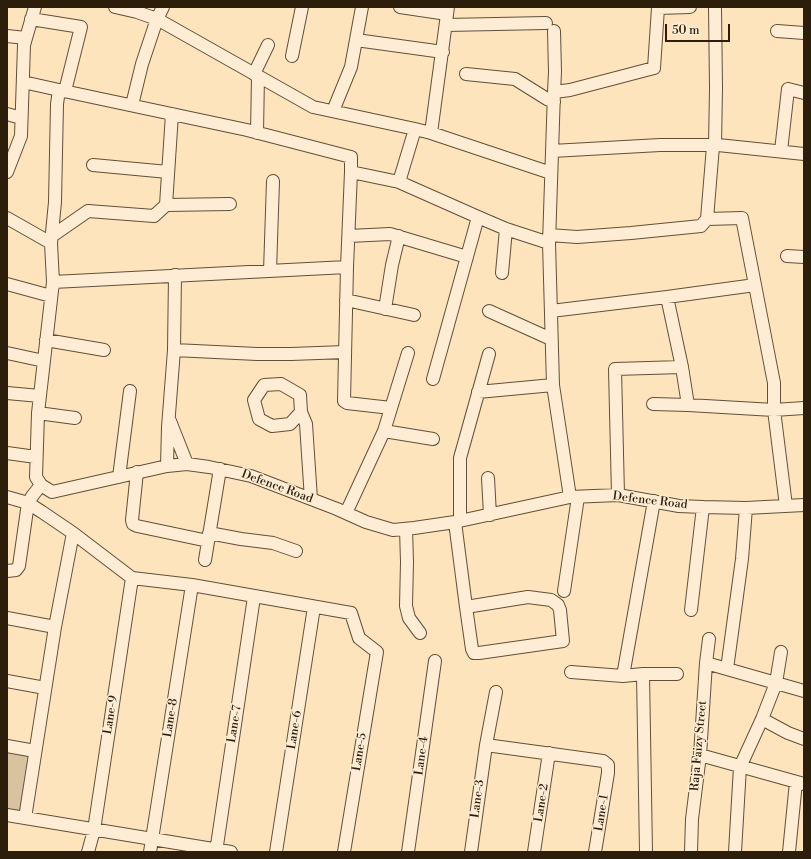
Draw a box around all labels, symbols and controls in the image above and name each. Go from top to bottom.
scale bar [667,16,732,42]
text: 50 m [672,23,700,38]
street label: Defence Road [239,467,315,507]
street label: Defence Road [612,489,688,513]
street label: Lane-9 [101,694,121,736]
street label: Lane-8 [161,697,181,739]
street label: Raja Faizy Street [688,700,710,792]
street label: Lane-7 [225,704,245,744]
street label: Lane-6 [285,709,305,751]
street label: Lane-5 [350,732,370,772]
street label: Lane-4 [412,736,432,776]
street label: Lane-3 [468,779,488,819]
street label: Lane-2 [532,783,552,823]
street label: Lane-1 [592,794,612,832]

